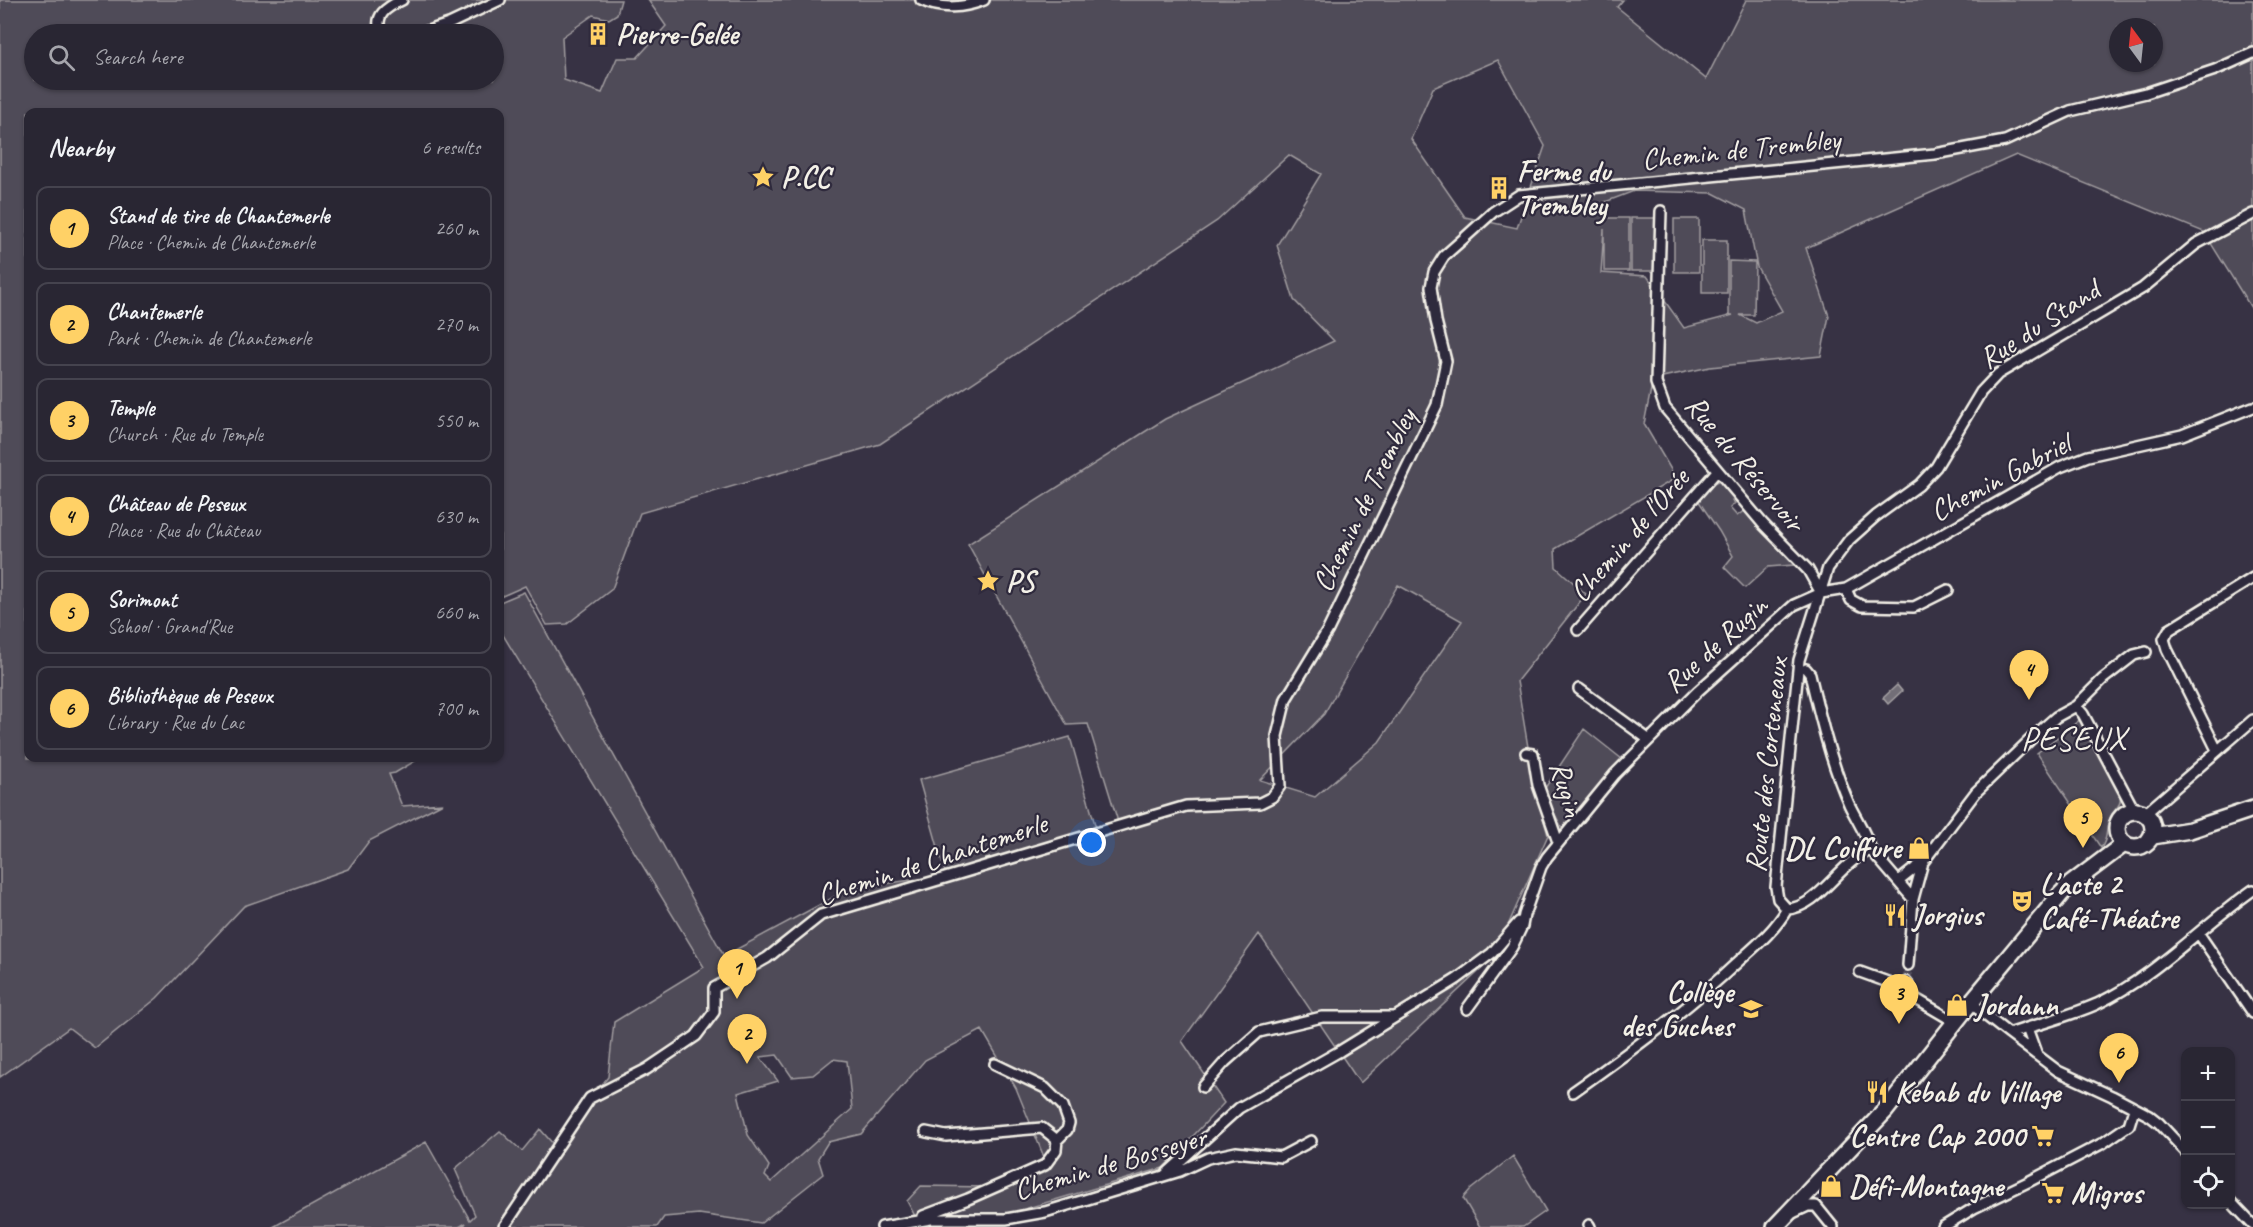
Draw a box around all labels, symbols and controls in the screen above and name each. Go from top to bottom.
place label: Pierre-Gelée [616,15,741,53]
north arrow [2109,18,2163,72]
building icon: Pierre-Gelée [585,21,611,47]
search box [24,24,504,90]
icon: search [45,41,78,74]
text: Search here [93,43,183,71]
street label: Chemin de Trembley [1640,119,1845,178]
text: Nearby [48,131,113,164]
text: 6 results [421,135,480,160]
place label: Ferme du Trembley [1517,152,1613,225]
place label: P.CC [781,158,834,196]
place icon: P.CC [750,164,776,190]
building icon: Ferme du Trembley [1486,175,1512,201]
text: Stand de tire de Chantemerle [107,202,330,230]
text: 1 [65,216,74,241]
text: 260 m [435,216,478,241]
text: Place · Chemin de Chantemerle [107,230,315,255]
street label: Rue du Stand [1971,269,2110,377]
text: Chantemerle [107,298,202,326]
text: 2 [65,312,74,337]
text: 270 m [435,312,478,337]
text: Park · Chemin de Chantemerle [107,326,312,351]
street label: Rue du Réservoir [1677,387,1815,542]
text: Temple [107,394,155,422]
street label: Chemin de Trembley [1303,400,1426,598]
text: 3 [65,408,74,433]
text: 550 m [435,408,478,433]
text: Church · Rue du Temple [107,422,263,447]
street label: Chemin Gabriel [1923,422,2081,530]
street label: Chemin de l'Orée [1560,459,1699,610]
text: Château de Peseux [107,490,245,518]
text: 4 [65,504,74,529]
text: 630 m [435,504,478,529]
text: Place · Rue du Château [107,518,260,543]
place label: PS [1006,562,1038,600]
place icon: PS [975,568,1001,594]
text: Sorimont [107,586,177,614]
street label: Rue de Rugin [1655,586,1776,701]
text: 5 [65,600,74,625]
text: 660 m [435,600,478,625]
text: School · Grand'Rue [107,614,232,639]
pin: 4 [2010,650,2048,700]
street label: Route des Corteneaux [1736,653,1796,874]
text: Bibliothèque de Peseux [107,682,272,710]
text: 6 [65,696,74,721]
text: 700 m [435,696,478,721]
text: Library · Rue du Lac [107,710,244,735]
district label: PESEUX [2021,718,2130,760]
street label: Rugin [1541,757,1593,822]
pin: 5 [2064,798,2102,848]
street label: Chemin de Chantemerle [812,803,1054,914]
your location [1077,828,1106,857]
place label: DL Coiffure [1785,829,1904,867]
shop icon: DL Coiffure [1906,835,1932,861]
place label: L'acte 2 Café-Théatre [2040,865,2181,937]
theatre icon: L'acte 2 Café-Théatre [2009,888,2035,914]
place label: Jorgius [1911,896,1986,934]
restaurant icon: Jorgius [1882,902,1908,928]
pin: 1 [718,950,756,999]
place label: Collège des Guches [1621,973,1736,1045]
pin: 3 [1880,974,1918,1024]
place label: Jordann [1973,986,2059,1024]
shop icon: Jordann [1944,992,1970,1018]
school or university icon: Collège des Guches [1738,996,1764,1022]
pin: 2 [728,1014,766,1064]
pin: 6 [2100,1034,2138,1083]
map controls [2181,1047,2235,1209]
button: + [2181,1047,2235,1101]
place label: Kebab du Village [1895,1073,2062,1111]
restaurant icon: Kebab du Village [1864,1079,1890,1105]
button: − [2181,1101,2235,1155]
street label: Chemin de Bosseyer [1009,1117,1213,1209]
place label: Centre Cap 2000 [1849,1117,2028,1155]
supermarket icon: Centre Cap 2000 [2030,1123,2056,1149]
button: locate [2181,1155,2235,1209]
place label: Défi-Montagne [1849,1167,2005,1205]
shop icon: Défi-Montagne [1818,1173,1844,1199]
place label: Migros [2071,1174,2146,1212]
supermarket icon: Migros [2040,1180,2066,1206]

